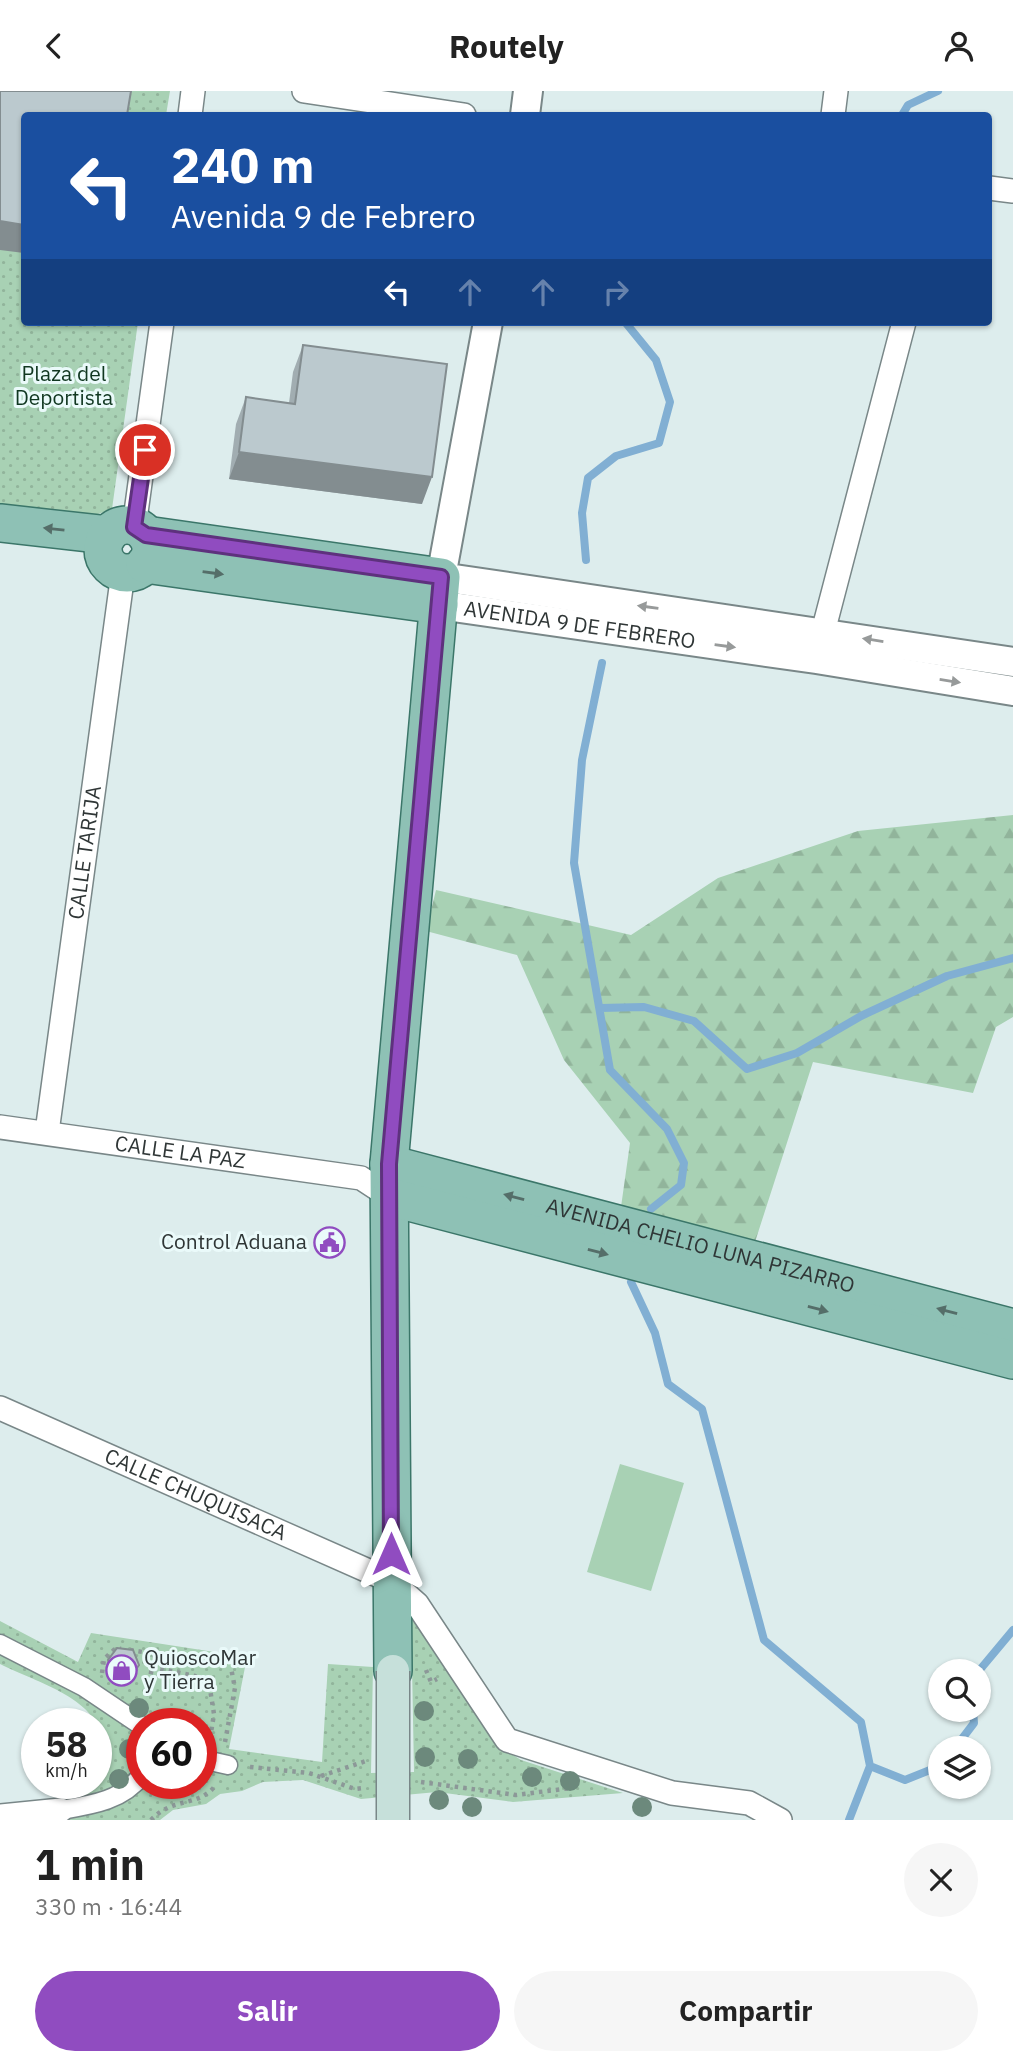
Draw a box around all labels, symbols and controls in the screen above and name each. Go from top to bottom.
text: Routely [449,25,564,67]
icon: back [35,27,73,65]
icon: person [940,27,978,65]
text: 240 m [171,133,315,196]
icon: left [56,140,147,231]
text: Avenida 9 de Febrero [171,195,476,237]
icon: left [378,273,416,311]
icon: ahead [451,273,489,311]
icon: ahead [524,273,562,311]
icon: right [597,273,635,311]
park label: Plaza del Deportista [15,359,113,411]
pin [115,420,175,480]
icon: arrive [126,431,164,469]
one-way arrow [43,523,65,534]
one-way arrow [202,568,224,579]
street label: AVENIDA 9 DE FEBRERO [462,594,697,655]
one-way arrow [637,601,659,612]
one-way arrow [862,634,884,645]
one-way arrow [714,641,736,652]
one-way arrow [939,676,961,687]
street label: CALLE TARIJA [61,784,107,921]
street label: CALLE LA PAZ [113,1128,247,1175]
one-way arrow [503,1191,525,1202]
street label: AVENIDA CHELIO LUNA PIZARRO [543,1191,858,1299]
public building icon: Control Aduana [313,1225,347,1259]
place label: Control Aduana [161,1227,307,1255]
one-way arrow [587,1247,609,1258]
one-way arrow [808,1305,829,1315]
one-way arrow [936,1305,958,1316]
street label: CALLE CHUQUISACA [101,1441,292,1546]
position arrow [354,1517,428,1591]
place label: QuioscoMar y Tierra [144,1643,256,1695]
shop icon: QuioscoMar y Tierra [104,1653,138,1687]
map controls [928,1659,991,1799]
button: search [928,1659,991,1722]
speed limit sign: 60 [126,1708,217,1799]
text: 58 [45,1721,88,1767]
button: layers [928,1736,991,1799]
text: km/h [45,1759,88,1782]
text: 1 min [35,1837,145,1892]
button: close [904,1843,978,1917]
text: 330 m · 16:44 [35,1891,182,1921]
button: Salir [35,1971,500,2051]
button: Compartir [514,1971,978,2051]

